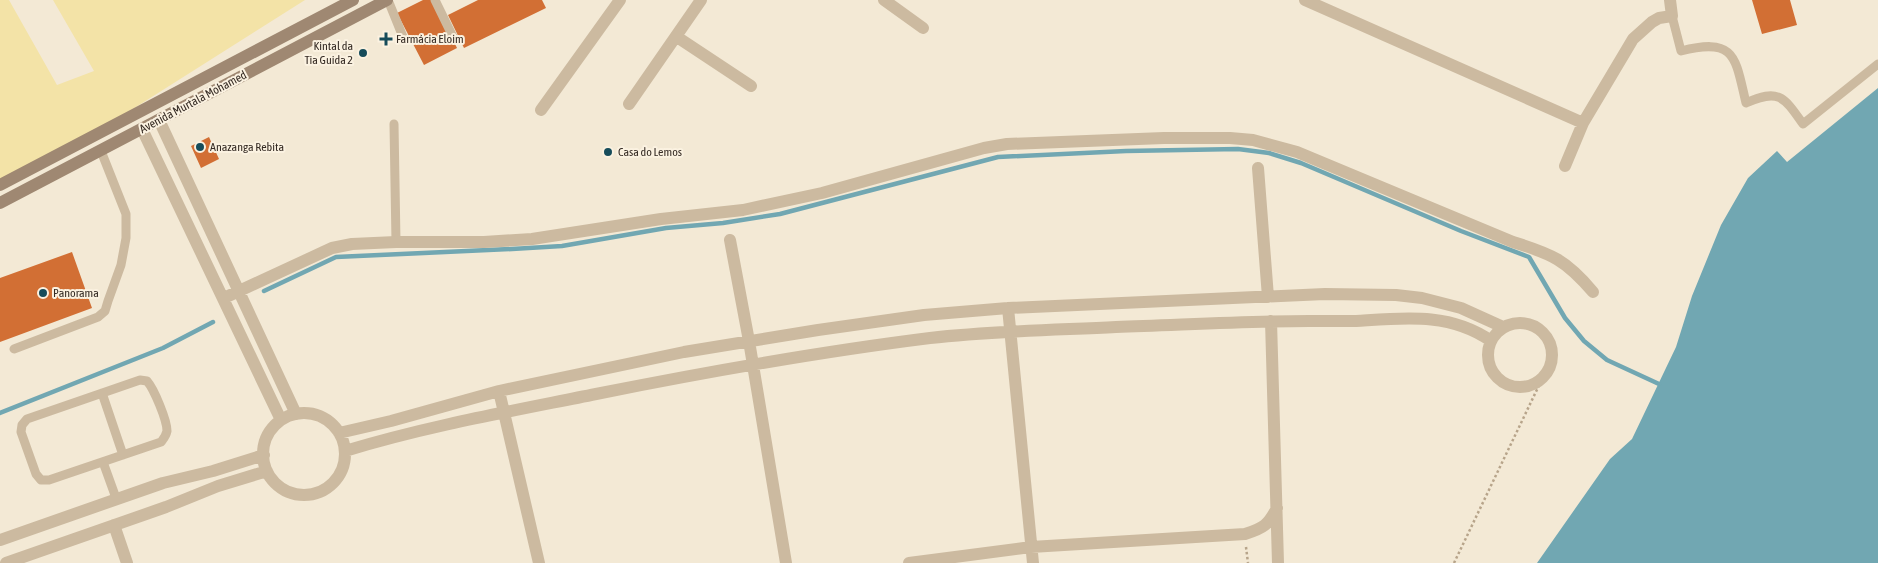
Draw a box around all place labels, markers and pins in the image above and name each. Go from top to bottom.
place label: Farmácia Eloim [396,32,464,46]
marker: Farmácia Eloim [380,33,392,45]
place label: Kintal da Tia Guida 2 [305,39,353,67]
marker: Kintal da Tia Guida 2 [357,47,369,59]
place label: Anazanga Rebita [210,140,284,154]
marker: Anazanga Rebita [194,141,206,153]
place label: Casa do Lemos [618,145,682,159]
marker: Casa do Lemos [602,146,614,158]
place label: Panorama [53,286,99,300]
marker: Panorama [37,287,49,299]

